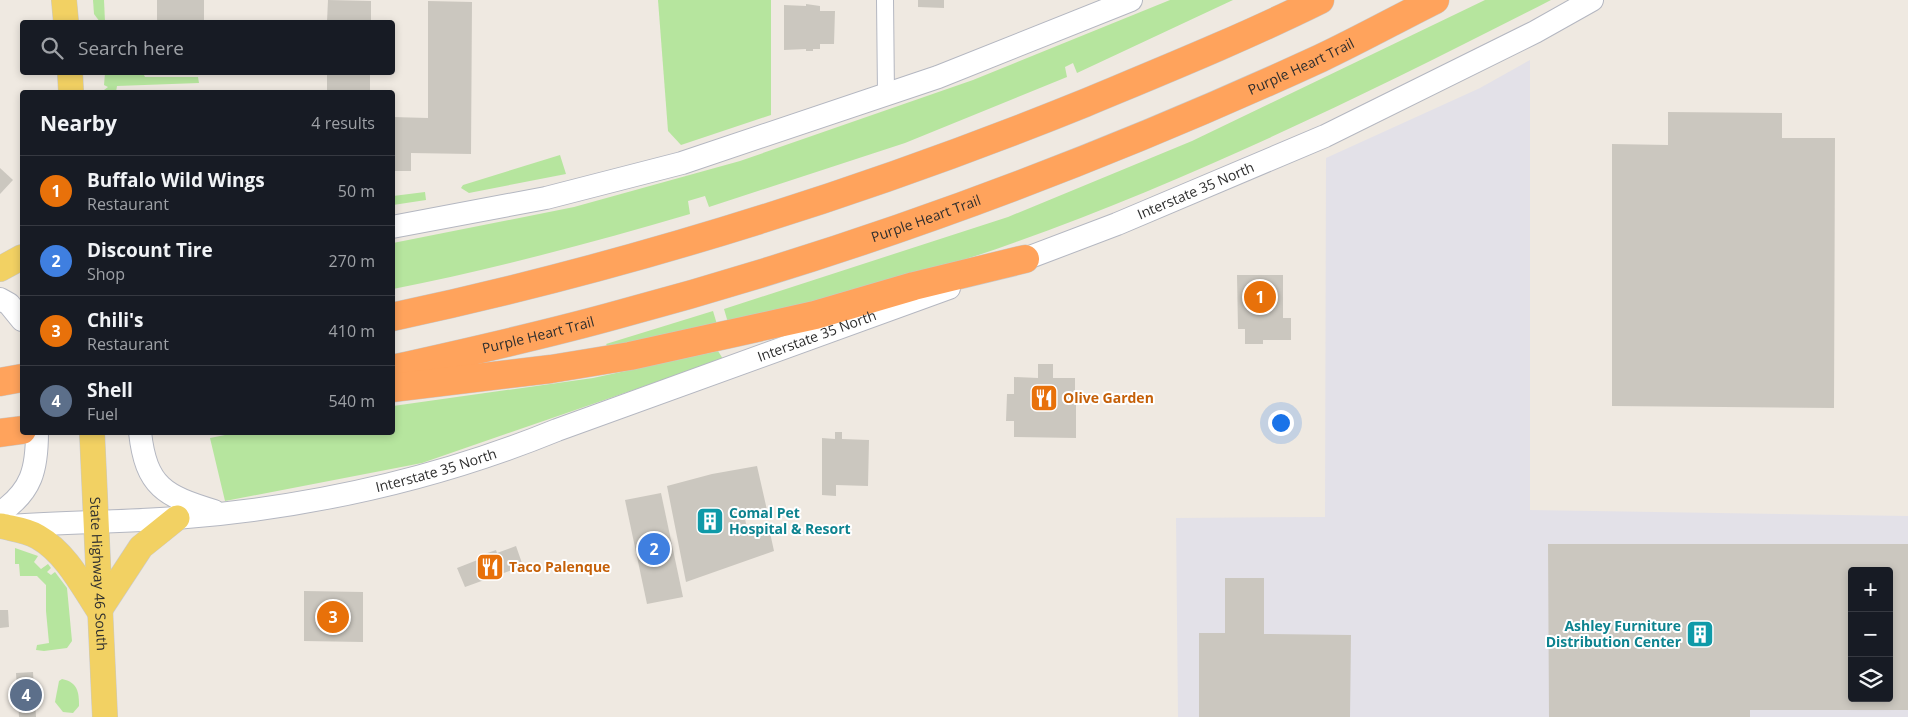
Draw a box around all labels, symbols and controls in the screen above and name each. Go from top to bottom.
search box [20,20,395,75]
street label: Purple Heart Trail [1245,33,1357,99]
icon: search [38,34,66,62]
text: Search here [78,35,184,61]
text: Nearby [40,109,117,137]
text: 4 results [311,112,375,134]
street label: Interstate 35 North [1134,157,1257,223]
text: Buffalo Wild Wings [87,167,265,193]
text: 1 [51,180,61,202]
text: 50 m [338,180,375,202]
street label: Purple Heart Trail [868,190,983,246]
text: Restaurant [87,193,169,215]
text: Discount Tire [87,237,213,263]
text: 2 [51,250,61,272]
text: 270 m [329,250,375,272]
text: Shop [87,263,125,285]
pin: 1 [1244,278,1276,316]
street label: Interstate 35 North [755,305,879,366]
text: Chili's [87,307,144,333]
street label: Purple Heart Trail [480,311,596,357]
text: 3 [51,320,61,342]
text: 410 m [329,320,375,342]
text: Restaurant [87,333,169,355]
text: Shell [87,377,133,403]
restaurant icon: Olive Garden [1029,383,1059,413]
place label: Olive Garden [1063,388,1154,407]
text: 4 [51,390,61,412]
text: 540 m [329,390,375,412]
text: Fuel [87,403,118,425]
your location [1268,410,1294,436]
street label: Interstate 35 North [373,443,499,496]
street label: State Highway 46 South [86,496,112,651]
place label: Comal Pet Hospital & Resort [729,503,851,538]
building icon: Comal Pet Hospital & Resort [695,506,725,536]
pin: 2 [638,530,670,568]
restaurant icon: Taco Palenque [475,552,505,582]
place label: Taco Palenque [509,557,610,576]
map controls [1848,567,1893,702]
button: + [1848,567,1893,612]
pin: 3 [317,598,349,636]
button: − [1848,612,1893,657]
place label: Ashley Furniture Distribution Center [1546,616,1682,651]
building icon: Ashley Furniture Distribution Center [1685,619,1715,649]
button: layers [1848,657,1893,702]
pin: 4 [10,676,42,714]

